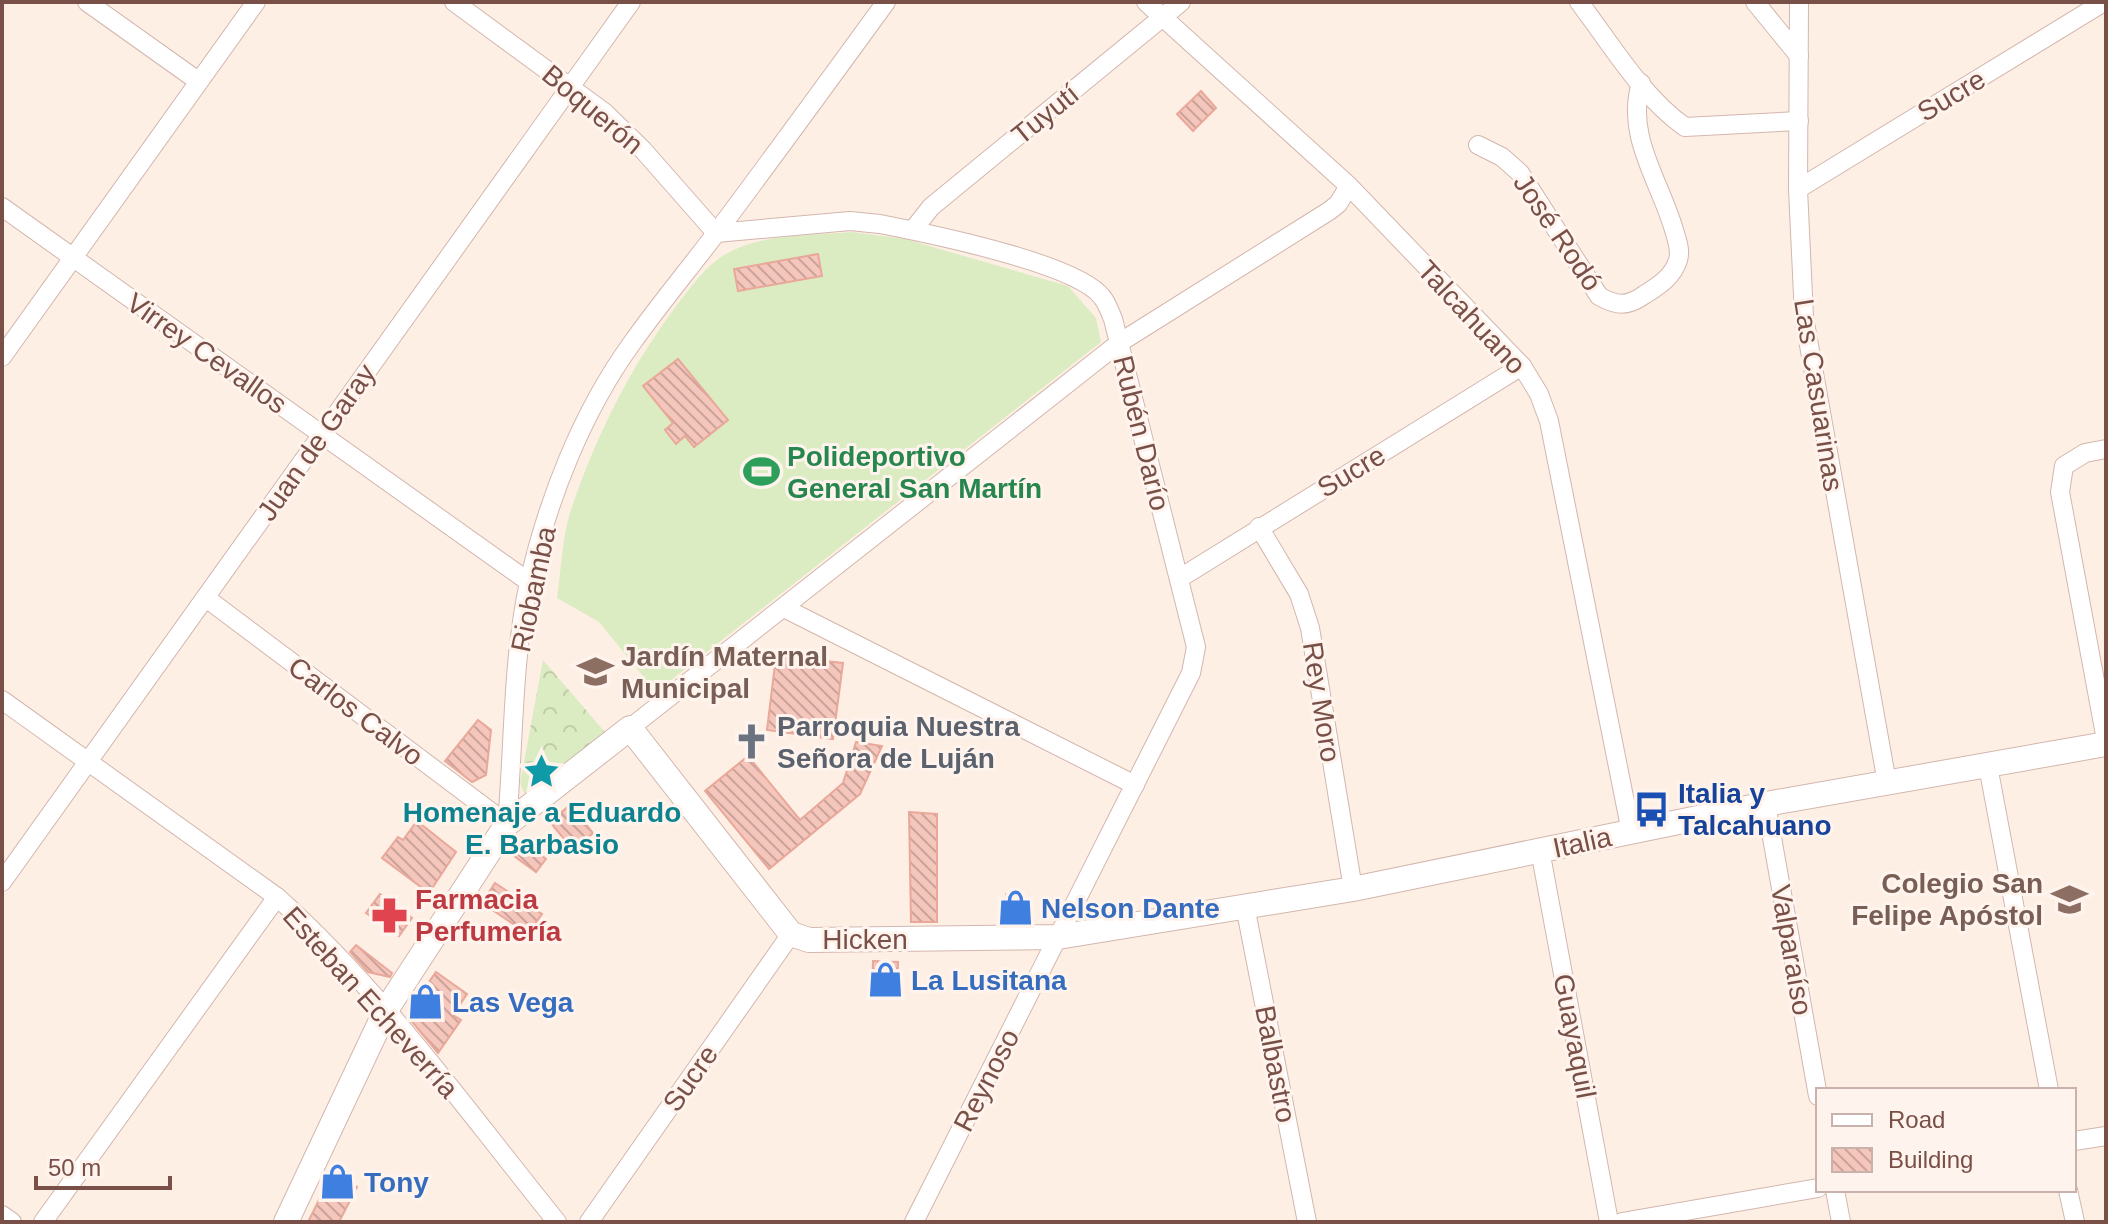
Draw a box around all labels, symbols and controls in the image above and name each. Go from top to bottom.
street label: Boquerón [536,58,649,160]
street label: Sucre [1912,63,1991,128]
street label: Tuyutí [1006,78,1085,151]
street label: José Rodó [1507,168,1608,296]
street label: Talcahuano [1411,254,1532,380]
street label: Virrey Cevallos [121,287,293,420]
street label: Las Casuarinas [1788,297,1849,494]
street label: Rubén Darío [1107,352,1176,514]
street label: Juan de Garay [251,358,382,526]
street label: Sucre [1312,439,1391,504]
place label: Polideportivo General San Martín [787,441,1042,504]
sports icon: Polideportivo General San Martín [742,453,780,491]
street label: Riobamba [505,523,562,655]
street label: Rey Moro [1297,640,1346,764]
place label: Jardín Maternal Municipal [621,641,828,704]
street label: Carlos Calvo [282,651,429,772]
school or university icon: Jardín Maternal Municipal [576,653,614,691]
place label: Parroquia Nuestra Señora de Luján [777,711,1020,774]
church icon: Parroquia Nuestra Señora de Luján [732,723,770,761]
place icon: Homenaje a Eduardo E. Barbasio [523,753,561,791]
place label: Italia y Talcahuano [1678,778,1832,841]
bus stop icon: Italia y Talcahuano [1633,790,1671,828]
place label: Homenaje a Eduardo E. Barbasio [403,797,681,860]
street label: Italia [1550,821,1615,864]
place label: Colegio San Felipe Apóstol [1851,868,2043,931]
school or university icon: Colegio San Felipe Apóstol [2050,880,2088,918]
street label: Valparaíso [1765,882,1818,1018]
place label: Farmacia Perfumería [415,884,562,947]
shop icon: Nelson Dante [996,889,1034,927]
place label: Nelson Dante [1041,893,1220,924]
pharmacy icon: Farmacia Perfumería [370,896,408,934]
street label: Esteban Echeverría [277,901,465,1104]
street label: Hicken [822,924,908,955]
shop icon: La Lusitana [866,961,904,999]
place label: La Lusitana [911,965,1067,996]
street label: Guayaquil [1547,971,1602,1101]
shop icon: Las Vega [407,983,445,1021]
place label: Las Vega [452,987,574,1018]
street label: Balbastro [1249,1003,1302,1125]
street label: Reynoso [948,1024,1025,1136]
street label: Sucre [657,1039,724,1117]
legend [1816,1088,2076,1192]
text: Road [1888,1106,1945,1133]
scale bar [36,1140,170,1190]
text: Building [1888,1146,1973,1173]
text: 50 m [48,1154,101,1181]
shop icon: Tony [319,1163,357,1201]
place label: Tony [364,1167,429,1198]

